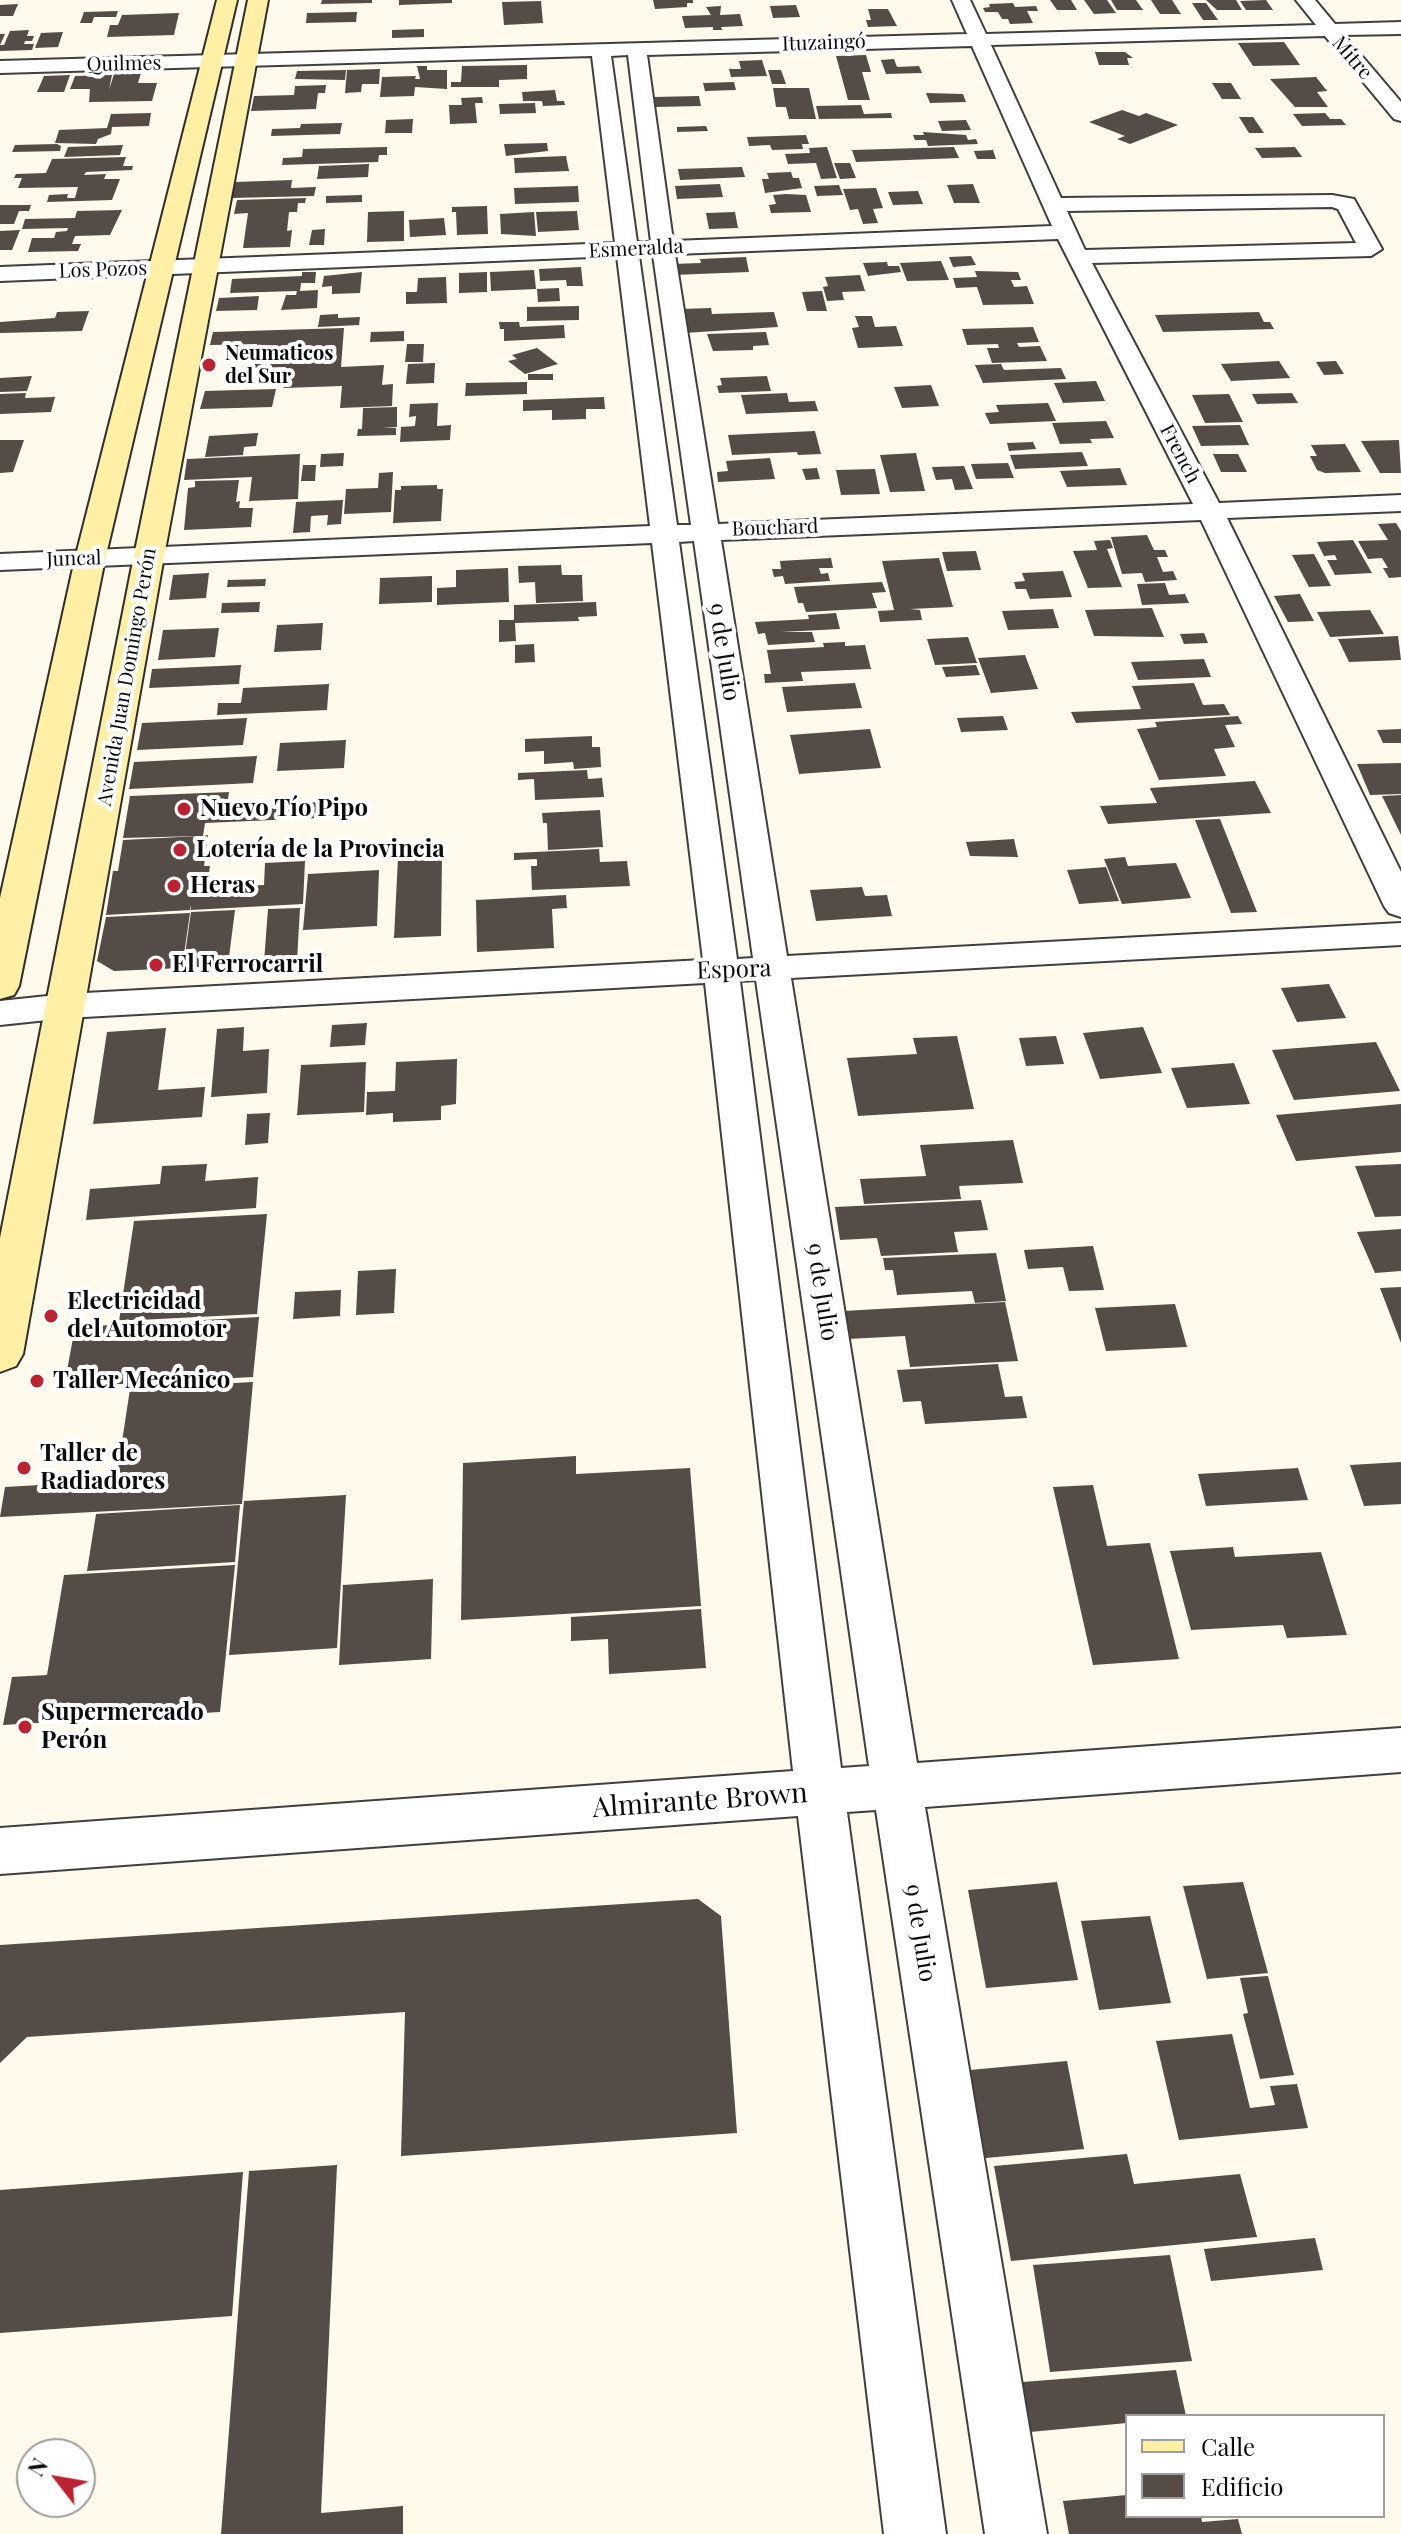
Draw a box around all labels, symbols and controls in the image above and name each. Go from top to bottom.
street label: Ituzaingó [782,30,866,56]
street label: Mitre [1327,32,1377,84]
street label: Quilmes [86,51,162,77]
street label: Esmeralda [588,235,684,263]
street label: Los Pozos [58,256,148,284]
place label: Neumaticos del Sur [225,342,334,389]
marker: Neumaticos del Sur [200,356,218,374]
street label: French [1155,420,1205,488]
street label: Bouchard [731,514,819,542]
street label: Juncal [46,546,102,572]
street label: Avenida Juan Domingo Perón [92,546,162,808]
street label: 9 de Julio [702,601,746,703]
place label: Nuevo Tío Pipo [200,795,368,823]
marker: Nuevo Tío Pipo [175,800,193,818]
place label: Lotería de la Provincia [196,836,445,864]
marker: Lotería de la Provincia [171,841,189,859]
place label: Heras [190,872,255,900]
marker: Heras [165,877,183,895]
place label: El Ferrocarril [172,951,323,979]
street label: Espora [696,954,772,986]
marker: El Ferrocarril [147,956,165,974]
street label: 9 de Julio [800,1241,844,1343]
place label: Electricidad del Automotor [67,1288,227,1344]
marker: Electricidad del Automotor [42,1307,60,1325]
place label: Taller Mecánico [53,1367,230,1395]
marker: Taller Mecánico [28,1372,46,1390]
place label: Taller de Radiadores [40,1440,165,1496]
marker: Taller de Radiadores [15,1459,33,1477]
place label: Supermercado Perón [41,1699,204,1755]
marker: Supermercado Perón [16,1718,34,1736]
street label: Almirante Brown [591,1777,809,1825]
street label: 9 de Julio [898,1882,942,1984]
legend [1125,2414,1385,2518]
text: Calle [1201,2430,1255,2462]
north arrow [16,2438,96,2518]
text: N [20,2452,54,2481]
text: Edificio [1201,2470,1283,2502]

